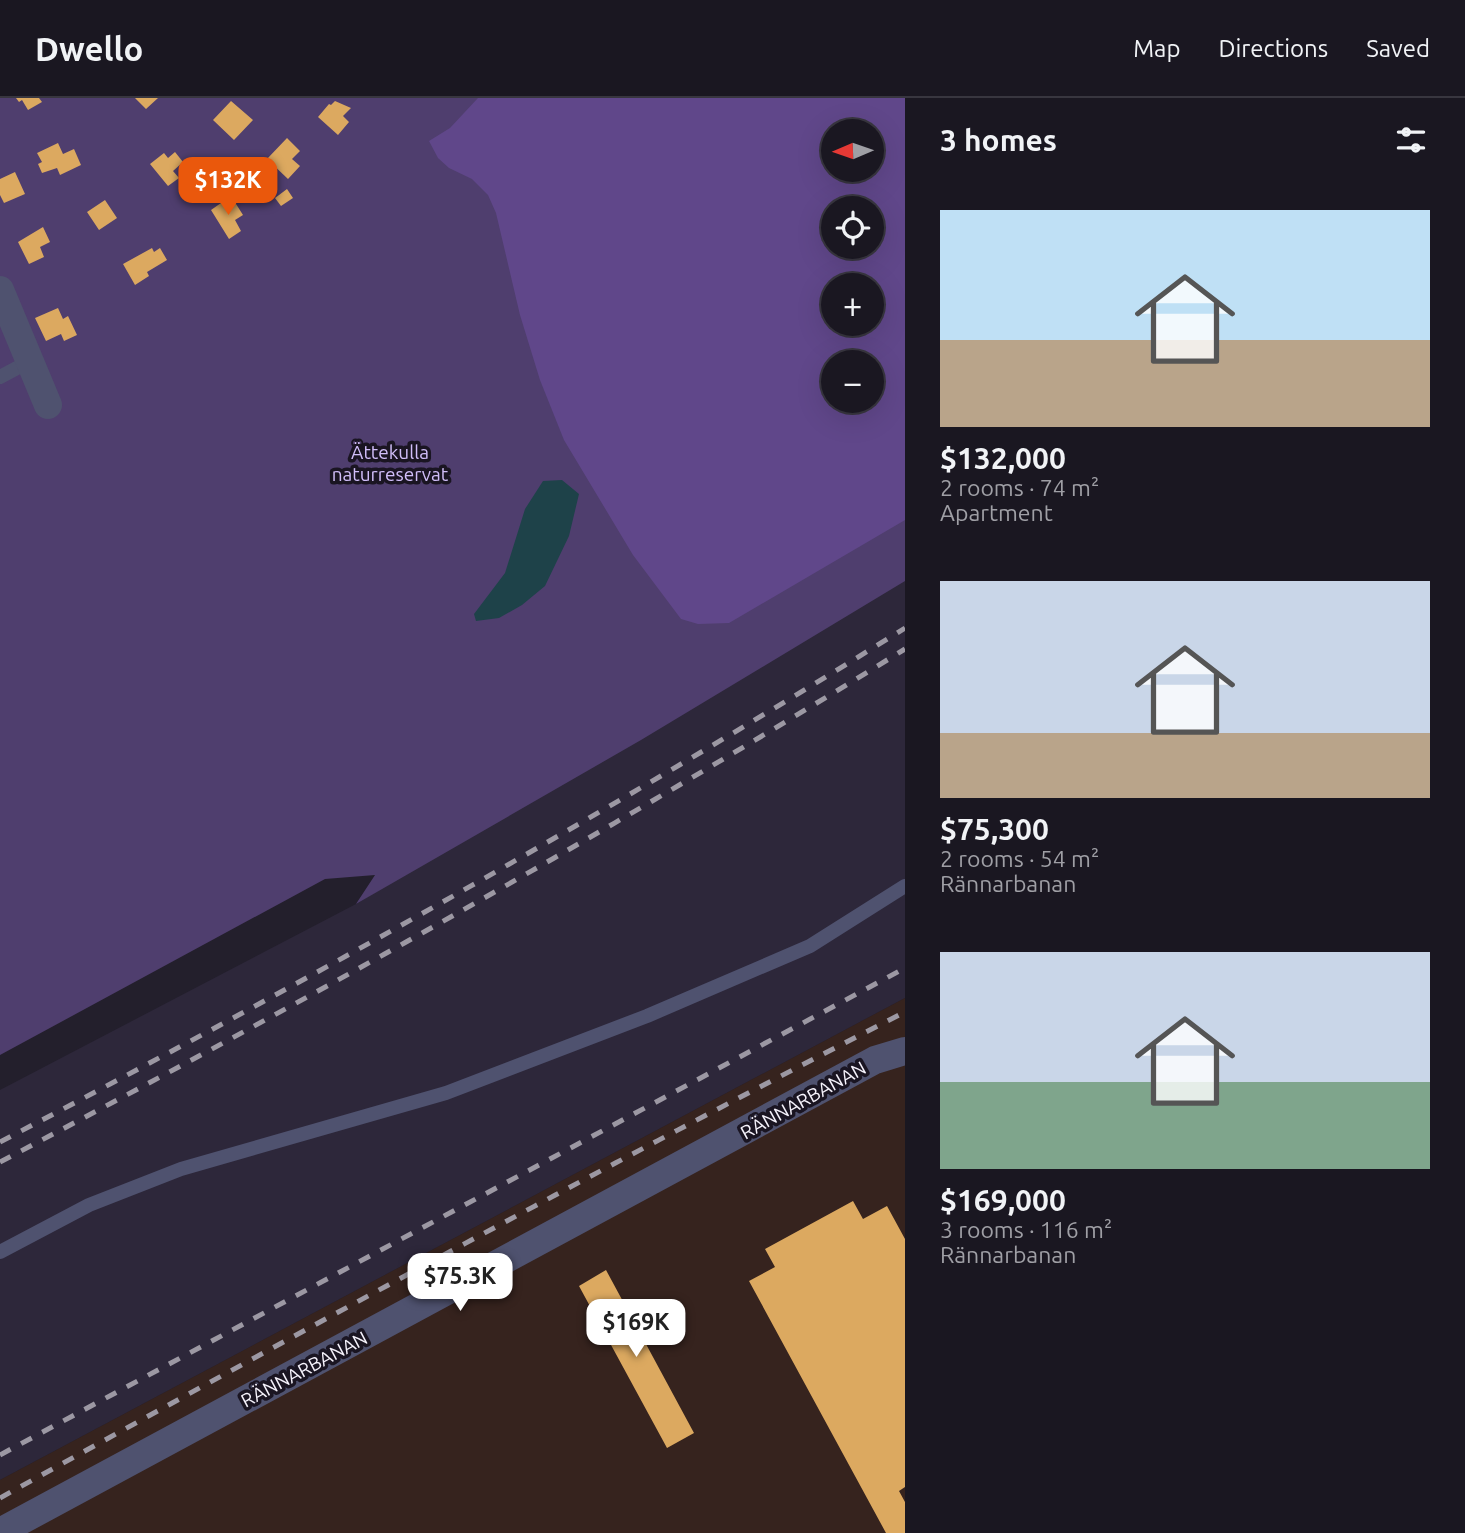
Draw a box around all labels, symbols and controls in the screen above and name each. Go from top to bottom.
text: Dwello [35,30,143,67]
text: Map [1133,35,1180,62]
text: Directions [1218,35,1328,62]
text: Saved [1366,35,1430,62]
north arrow [821,119,884,182]
map controls [821,119,884,413]
icon: filters [1392,121,1430,159]
text: 3 homes [940,123,1057,157]
pin: $132K [179,158,277,217]
text: $132K [194,167,262,192]
button: locate [821,196,884,259]
icon: home [1122,256,1248,382]
button: + [821,273,884,336]
button: − [821,350,884,413]
park label: Ättekulla naturreservat [332,441,449,485]
text: $132,000 [940,441,1066,475]
text: 2 rooms · 74 m² [940,475,1099,500]
text: Apartment [940,500,1053,525]
icon: home [1122,627,1248,753]
text: $75,300 [940,812,1049,846]
text: 2 rooms · 54 m² [940,846,1099,871]
text: Rännarbanan [940,871,1076,896]
icon: home [1122,998,1248,1124]
street label: RÄNNARBANAN [736,1056,870,1144]
text: $169,000 [940,1183,1066,1217]
text: 3 rooms · 116 m² [940,1217,1112,1242]
text: Rännarbanan [940,1242,1076,1267]
pin: $75.3K [403,1254,517,1313]
text: $75.3K [424,1263,496,1288]
pin: $169K [587,1300,685,1359]
text: $169K [602,1309,670,1334]
street label: RÄNNARBANAN [237,1326,371,1412]

